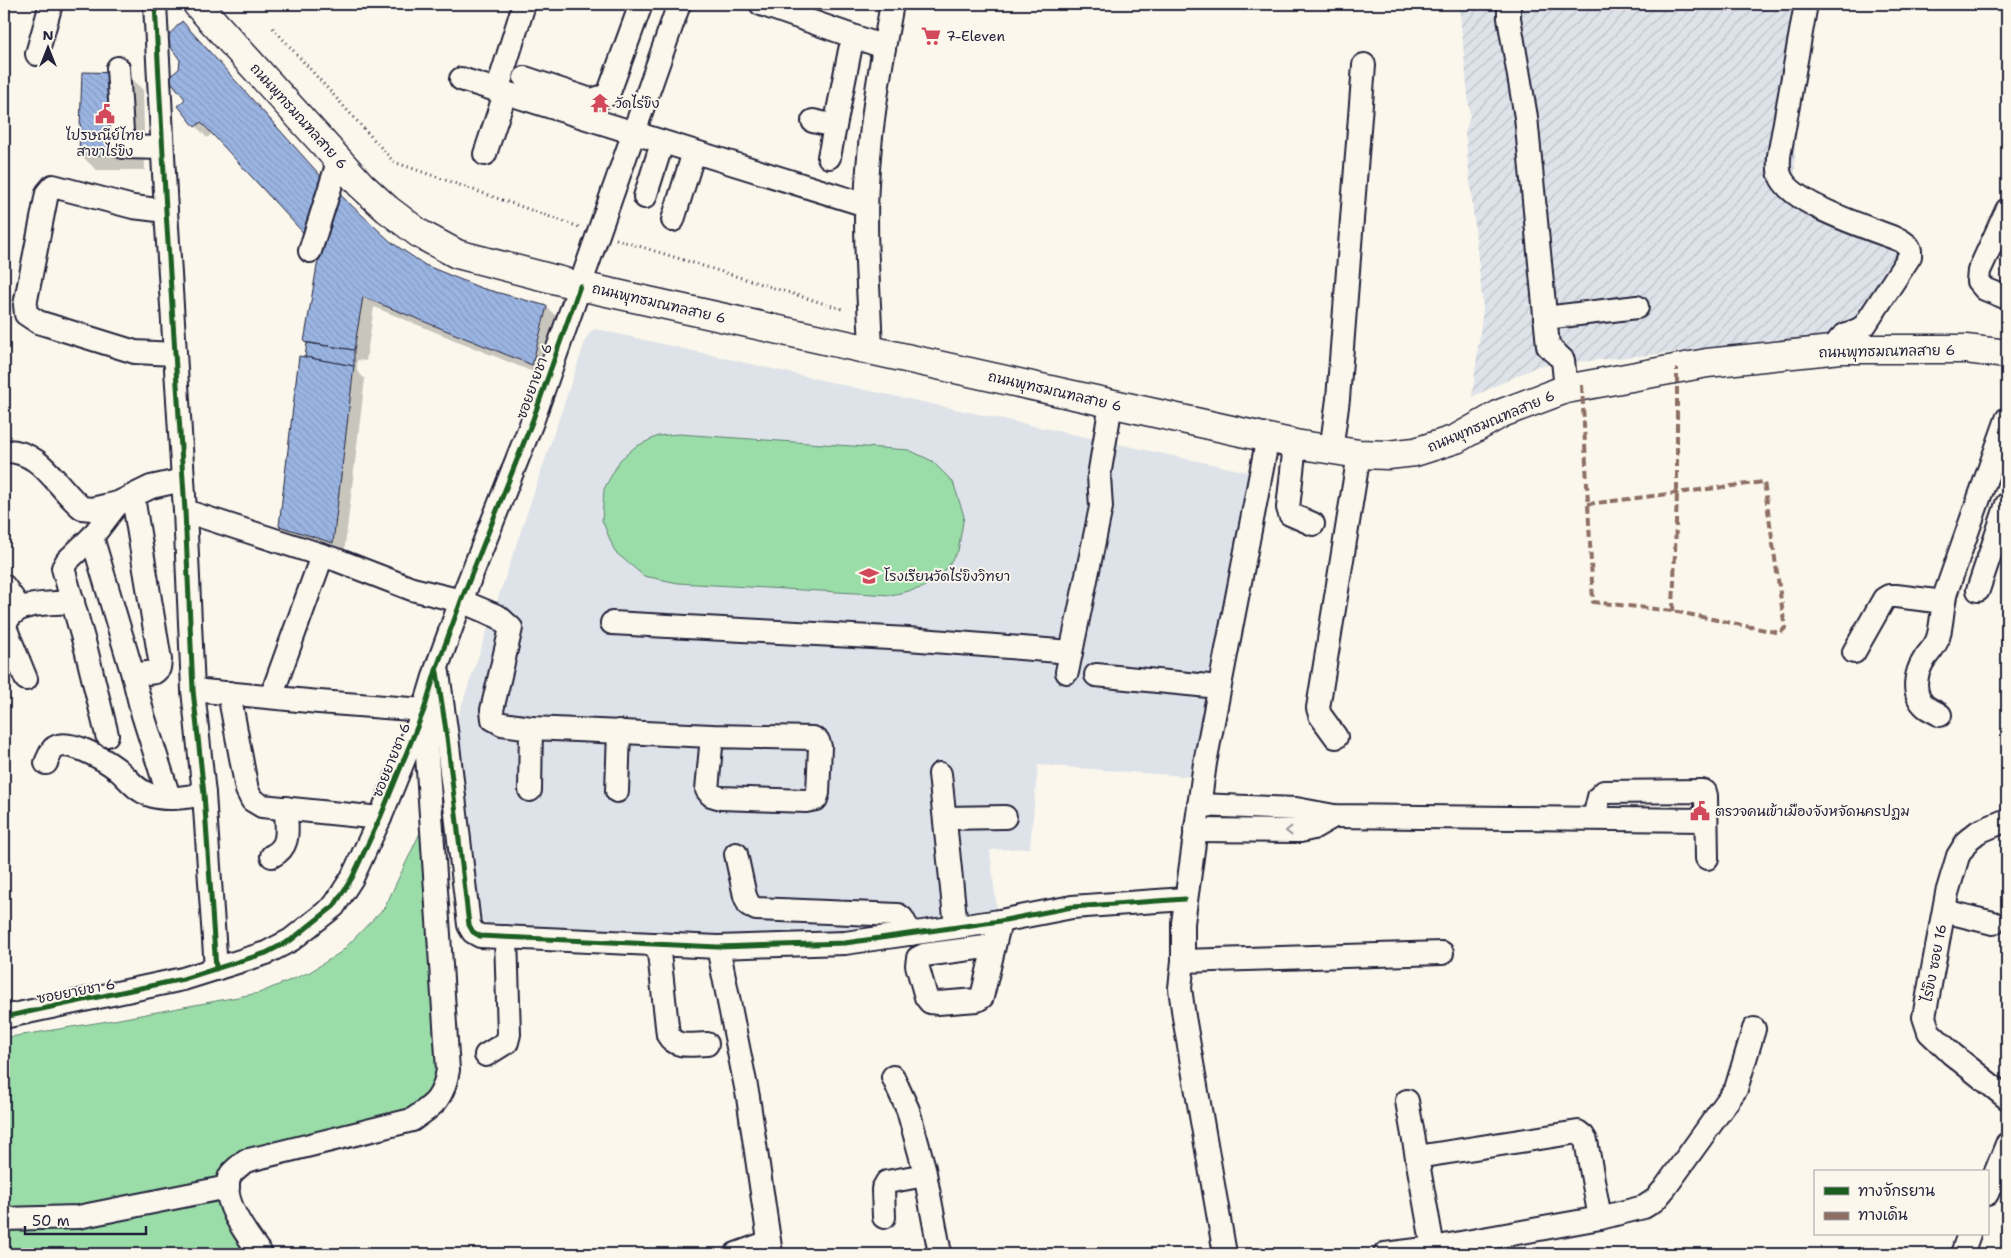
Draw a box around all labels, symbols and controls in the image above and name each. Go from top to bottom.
north arrow [22,22,72,72]
supermarket icon: 7-Eleven [920,25,942,47]
text: N [42,26,54,44]
place label: 7-Eleven [946,27,1005,45]
street label: ถนนพุทธมณฑลสาย 6 [246,59,351,173]
temple icon: วัดไร่ขิง [589,92,611,114]
place label: วัดไร่ขิง [615,94,660,112]
public building icon: ไปรษณีย์ไทย สาขาไร่ขิง [94,103,116,125]
place label: ไปรษณีย์ไทย สาขาไร่ขิง [65,126,144,160]
street label: ถนนพุทธมณฑลสาย 6 [590,279,728,328]
street label: ซอยยายชา 6 [512,341,556,421]
street label: ถนนพุทธมณฑลสาย 6 [1819,341,1955,362]
street label: ถนนพุทธมณฑลสาย 6 [986,367,1124,416]
street label: ถนนพุทธมณฑลสาย 6 [1425,386,1558,457]
school or university icon: โรงเรียนวัดไร่ขิงวิทยา [858,565,880,587]
place label: โรงเรียนวัดไร่ขิงวิทยา [884,567,1010,585]
street label: ซอยยายชา 6 [368,720,414,800]
public building icon: ตรวจคนเข้าเมืองจังหจัดนครปฏม [1689,800,1711,822]
place label: ตรวจคนเข้าเมืองจังหจัดนครปฏม [1715,802,1910,820]
one-way arrow [1285,826,1292,836]
street label: ไร่ขิง ซอย 16 [1917,923,1950,1004]
street label: ซอยยายชา 6 [35,975,117,1007]
legend [1814,1170,1988,1236]
text: ทางจักรยาน [1858,1181,1935,1201]
scale bar [25,1203,146,1235]
text: ทางเดิน [1858,1205,1908,1225]
text: 50 m [32,1211,70,1231]

